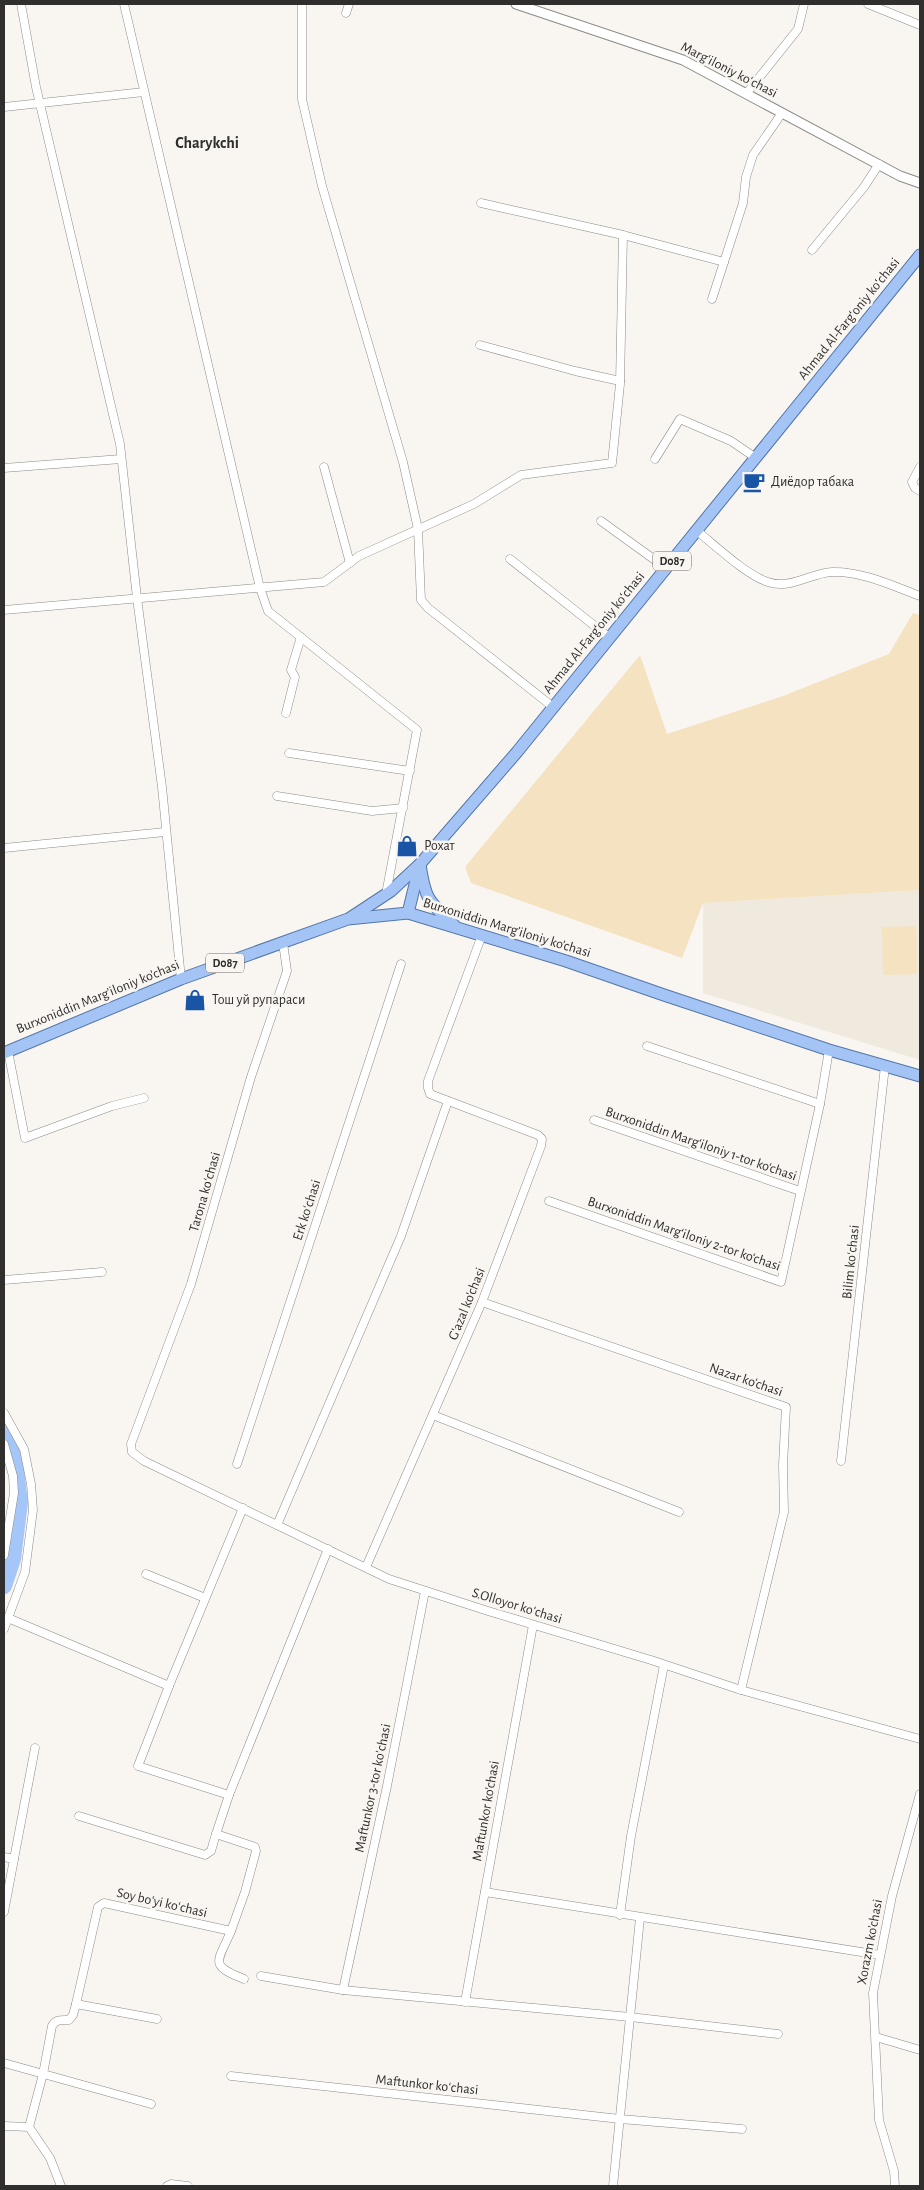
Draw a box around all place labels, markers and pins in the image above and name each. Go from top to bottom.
cafe icon: Диёдор табака [741,469,767,495]
place label: Диёдор табака [771,475,855,489]
shop icon: Рохат [394,833,420,859]
place label: Рохат [424,839,456,853]
shop icon: Тош уй рупараси [182,987,208,1013]
place label: Тош уй рупараси [212,993,305,1007]

